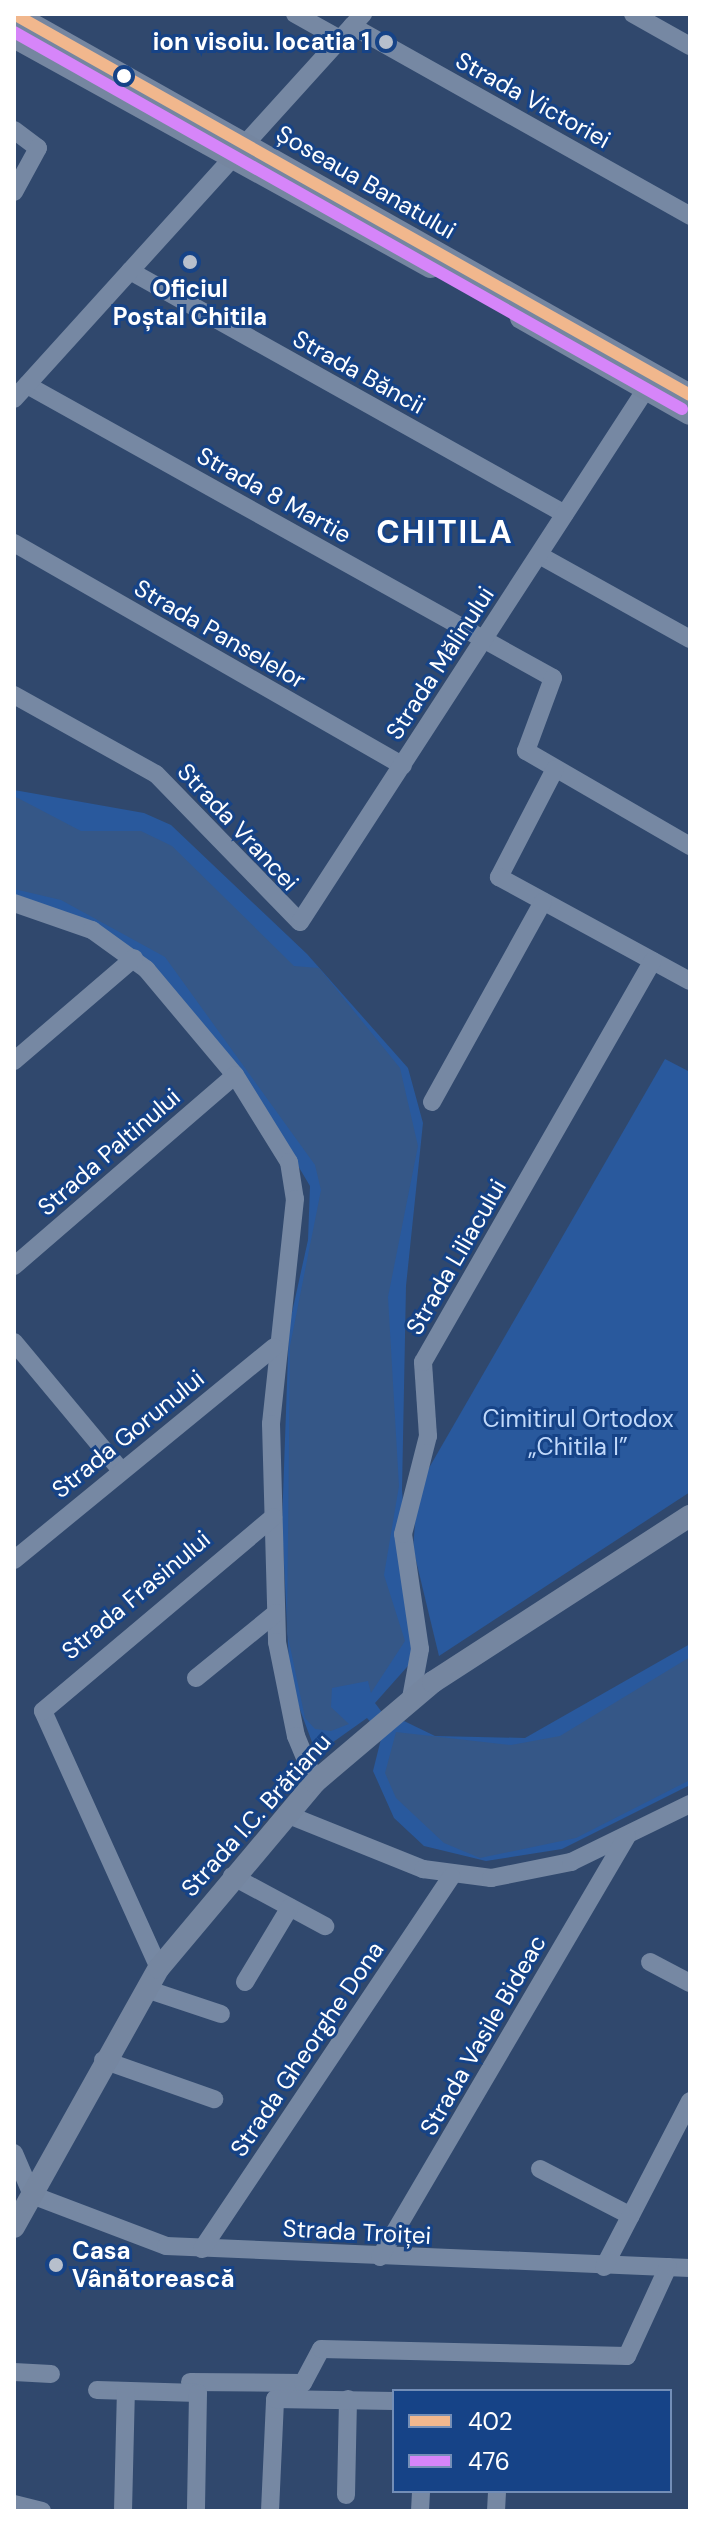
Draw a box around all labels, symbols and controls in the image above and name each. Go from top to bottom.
place label: ion visoiu. locatia 1 [153,28,370,56]
marker: ion visoiu. locatia 1 [377,33,395,51]
street label: Strada Victoriei [451,46,615,154]
unlabelled marker [116,68,132,84]
street label: Șoseaua Banatului [271,119,461,245]
marker: Oficiul Poștal Chitila [181,253,199,271]
place label: Oficiul Poștal Chitila [113,275,267,331]
street label: Strada Băncii [288,324,430,420]
street label: Strada 8 Martie [192,441,356,549]
district label: CHITILA [376,513,514,551]
street label: Strada Panselelor [129,573,311,695]
street label: Strada Mălinului [380,581,500,745]
street label: Strada Vrancei [172,757,304,897]
street label: Strada Paltinului [32,1082,186,1222]
street label: Strada Liliacului [400,1174,512,1340]
street label: Strada Gorunului [46,1364,210,1504]
park label: Cimitirul Ortodox „Chitila I” [482,1405,674,1461]
street label: Strada Frasinului [56,1525,216,1665]
street label: Strada I.C. Brătianu [175,1727,337,1903]
street label: Strada Vasile Bideac [414,1930,552,2140]
street label: Strada Gheorghe Dona [224,1936,390,2162]
street label: Strada Troiței [282,2214,432,2250]
place label: Casa Vânătorească [72,2237,234,2293]
marker: Casa Vânătorească [47,2256,65,2274]
legend [392,2389,672,2493]
text: 402 [468,2406,513,2437]
text: 476 [468,2446,510,2477]

